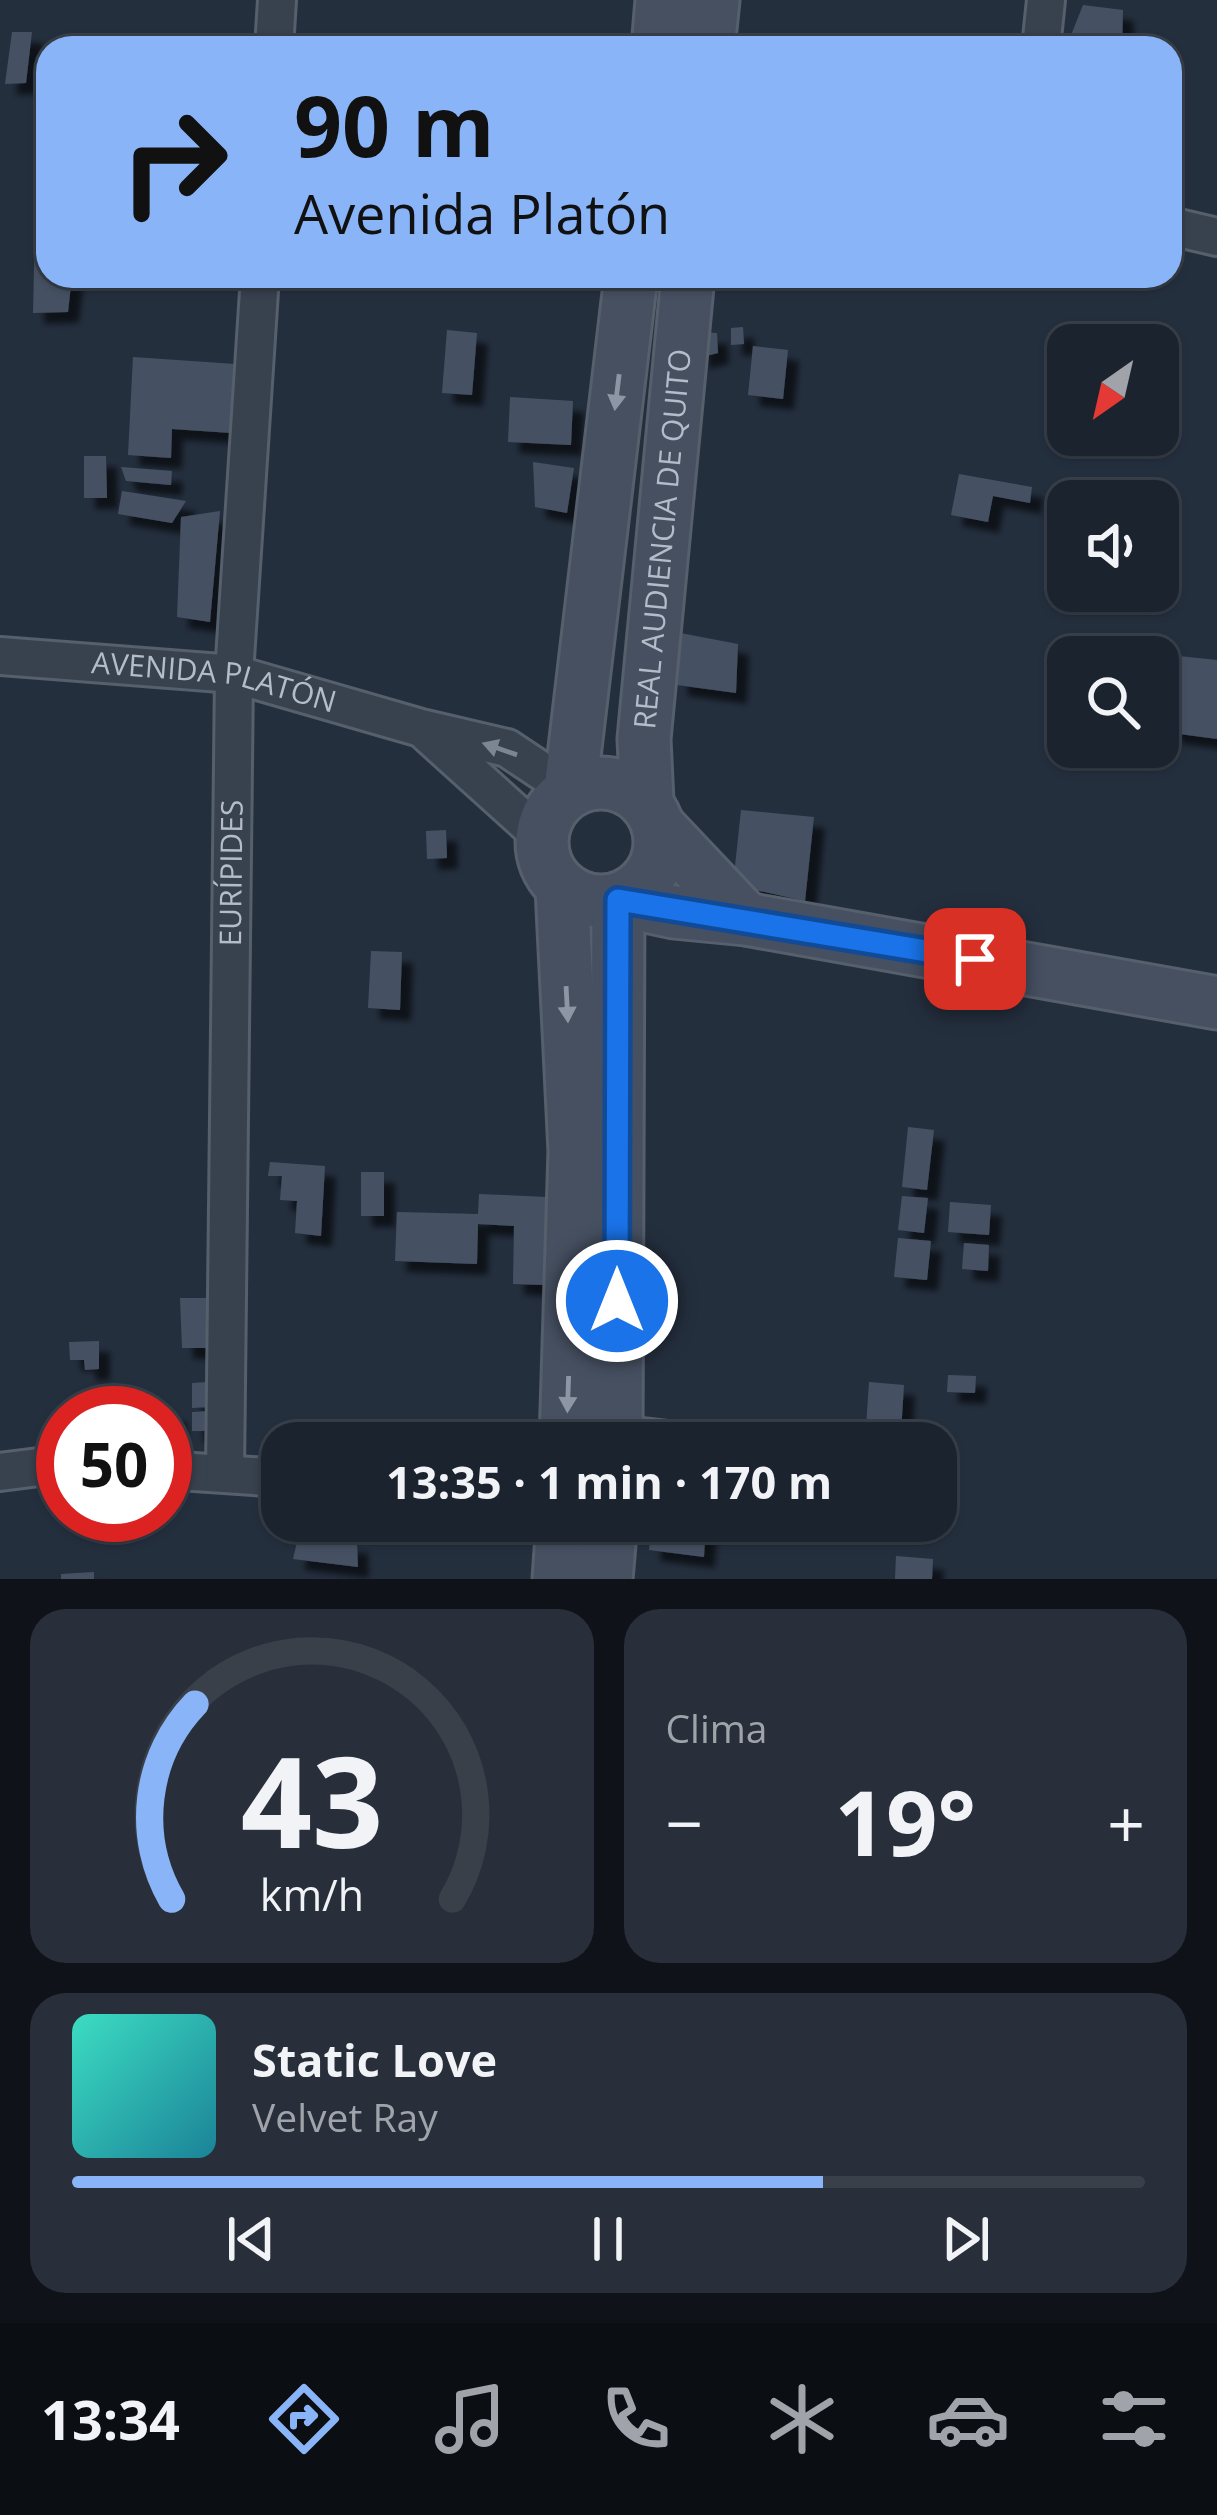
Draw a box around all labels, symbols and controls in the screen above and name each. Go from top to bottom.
text: 90 m [294,67,494,182]
icon: right [96,84,252,240]
text: Avenida Platón [294,176,670,250]
north arrow [1047,324,1179,456]
map controls [1047,324,1179,768]
street label: REAL AUDIENCIA DE QUITO [623,347,700,731]
one-way arrow [608,374,627,411]
button: sound [1047,480,1179,612]
button: search [1047,636,1179,768]
street label: AVENIDA PLATÓN [90,641,341,722]
one-way arrow [481,738,518,757]
street label: EURÍPIDES [209,799,252,947]
pin [924,908,1026,1010]
icon: arrive [942,926,1008,992]
one-way arrow [558,986,577,1024]
position arrow [554,1238,680,1364]
one-way arrow [558,1376,577,1414]
speed limit sign: 50 [36,1386,192,1542]
text: 13:35 · 1 min · 170 m [386,1451,832,1512]
text: Clima [666,1701,768,1754]
text: 43 [240,1715,383,1885]
text: 19° [835,1760,976,1882]
text: − [666,1777,703,1867]
text: + [1107,1777,1145,1867]
text: km/h [260,1865,364,1924]
text: Static Love [252,2029,497,2090]
text: Velvet Ray [252,2090,438,2143]
icon: previous [218,2206,284,2272]
icon: pause [575,2206,641,2272]
icon: next [933,2206,999,2272]
icon: directions [262,2377,346,2461]
icon: music [428,2377,512,2461]
icon: phone [594,2377,678,2461]
icon: climate [760,2377,844,2461]
icon: car [926,2377,1010,2461]
icon: filters [1092,2377,1176,2461]
text: 13:34 [41,2382,180,2456]

